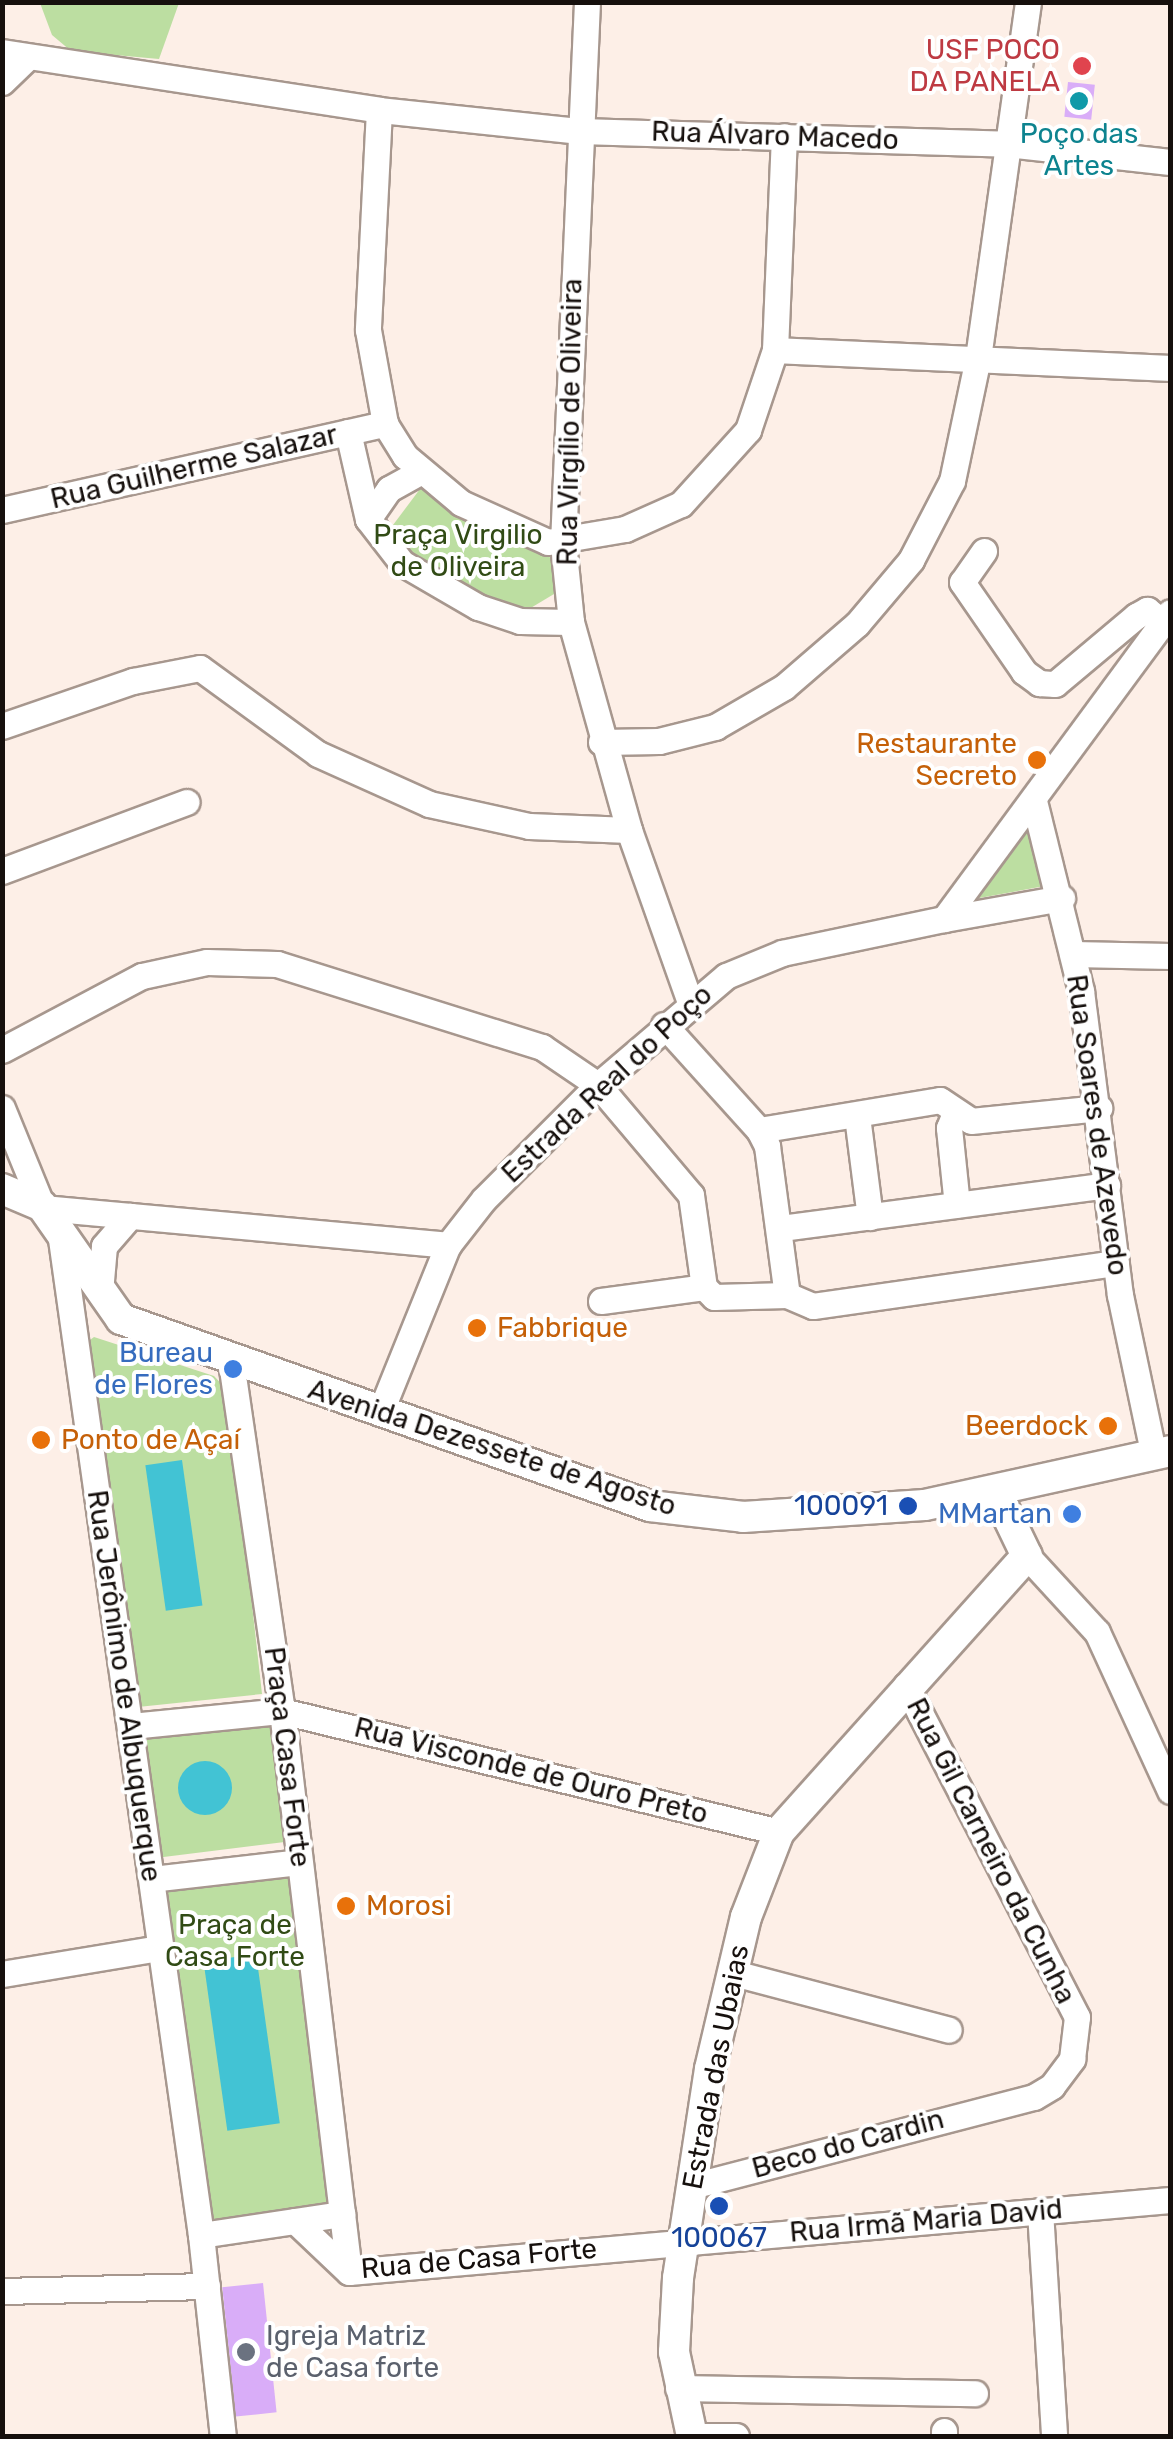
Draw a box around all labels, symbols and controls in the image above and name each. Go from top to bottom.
place label: USF POCO DA PANELA [909,33,1060,99]
marker: USF POCO DA PANELA [1069,53,1095,79]
marker: Poço das Artes [1068,90,1090,112]
street label: Rua Álvaro Macedo [650,115,900,157]
place label: Poço das Artes [1020,117,1138,183]
street label: Rua Virgílio de Oliveira [551,278,589,566]
street label: Rua Guilherme Salazar [47,418,341,516]
park label: Praça Virgilio de Oliveira [373,518,543,584]
place label: Restaurante Secreto [856,727,1017,793]
marker: Restaurante Secreto [1026,749,1048,771]
street label: Rua Soares de Azevedo [1059,972,1135,1278]
street label: Estrada Real do Poço [495,978,719,1190]
place label: Fabbrique [497,1311,628,1345]
marker: Fabbrique [466,1317,488,1339]
place label: Bureau de Flores [94,1336,213,1402]
marker: Bureau de Flores [222,1358,244,1380]
street label: Avenida Dezessete de Agosto [304,1372,680,1524]
place label: Beerdock [965,1409,1088,1443]
marker: Beerdock [1097,1415,1119,1437]
place label: Ponto de Açaí [61,1423,241,1457]
marker: Ponto de Açaí [30,1429,52,1451]
street label: Rua Jerônimo de Albuquerque [80,1488,168,1884]
place label: 100091 [794,1489,888,1523]
marker: 100091 [897,1495,919,1517]
place label: MMartan [938,1497,1052,1531]
marker: MMartan [1061,1503,1083,1525]
street label: Praça Casa Forte [257,1645,317,1869]
street label: Rua Gil Carneiro da Cunha [899,1693,1083,2009]
street label: Rua Visconde de Ouro Preto [350,1711,712,1831]
place label: Morosi [366,1889,452,1923]
marker: Morosi [335,1895,357,1917]
park label: Praça de Casa Forte [165,1908,305,1974]
street label: Estrada das Ubaias [676,1942,756,2192]
street label: Beco do Cardin [748,2102,948,2186]
street label: Rua Irmã Maria David [788,2192,1064,2250]
marker: 100067 [708,2195,730,2217]
place label: 100067 [671,2221,767,2255]
street label: Rua de Casa Forte [360,2232,598,2286]
place label: Igreja Matriz de Casa forte [266,2319,440,2385]
marker: Igreja Matriz de Casa forte [235,2341,257,2363]

